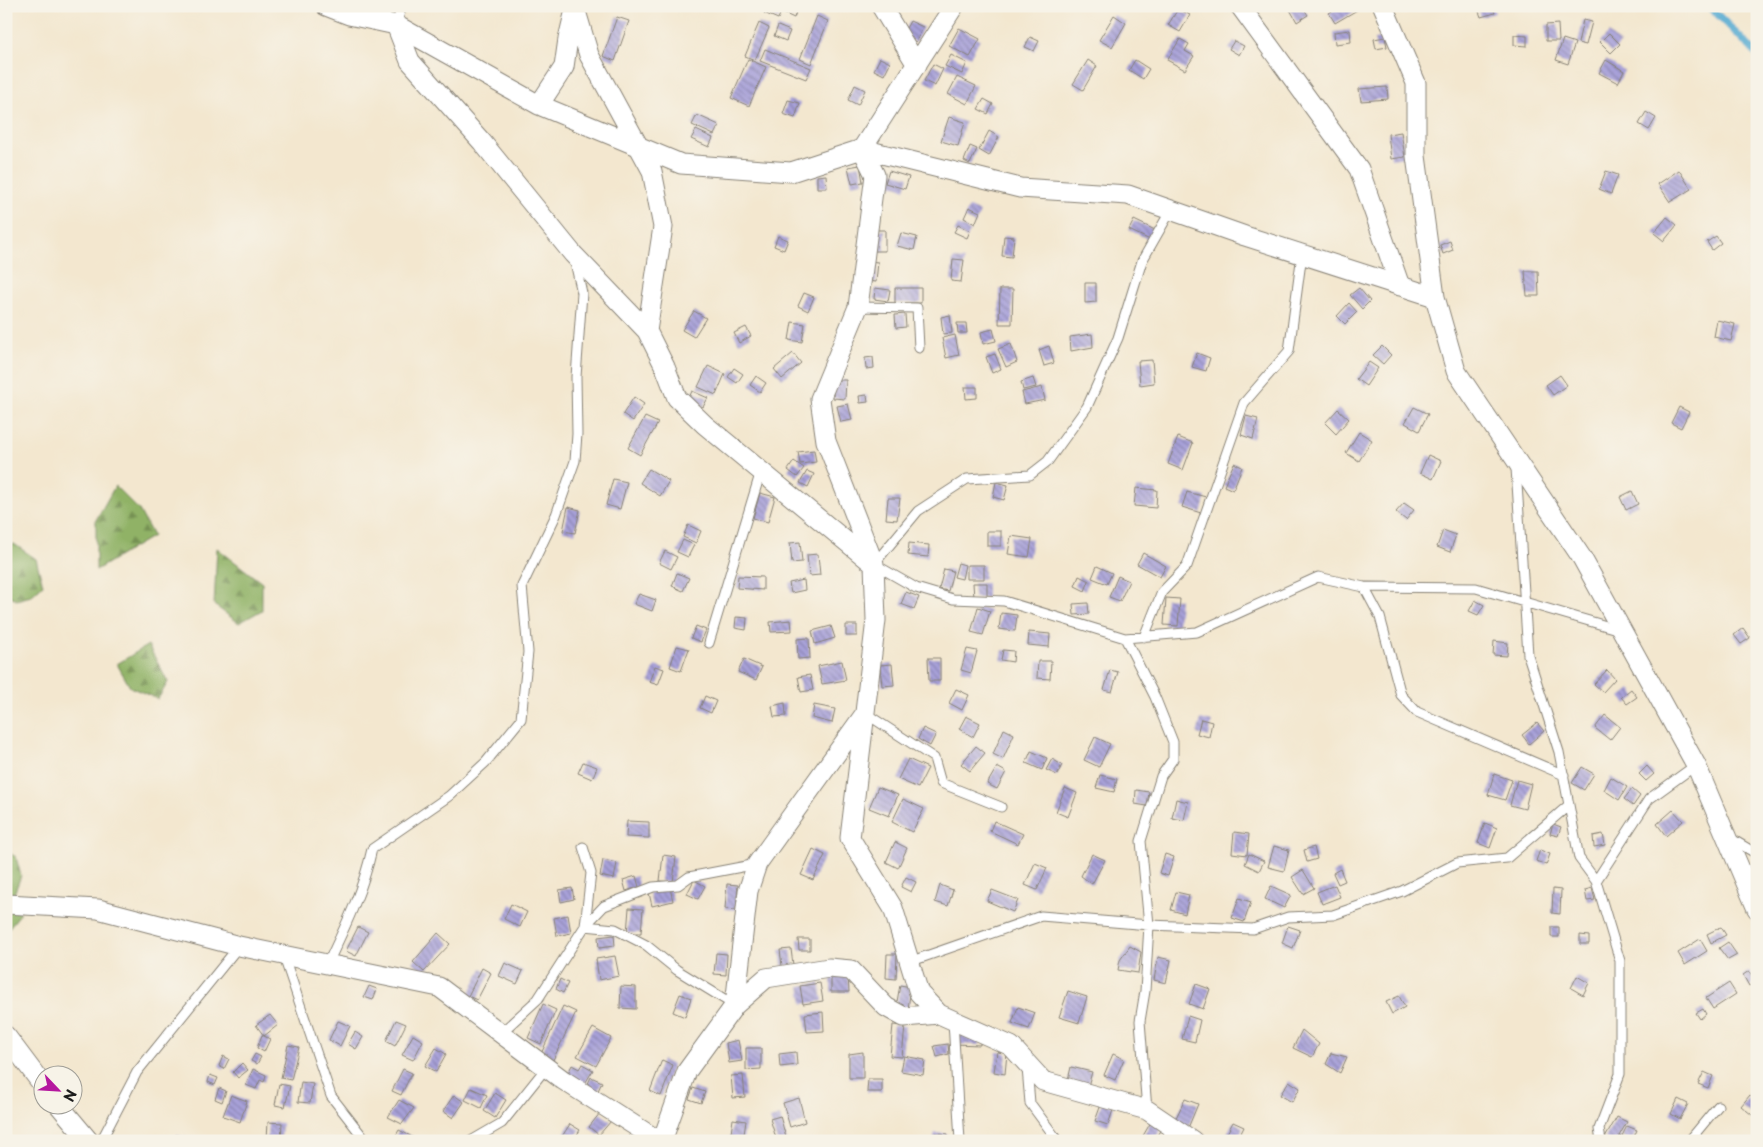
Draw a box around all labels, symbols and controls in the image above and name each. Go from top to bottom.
north arrow [32,1064,82,1114]
text: N [58,1086,82,1105]

